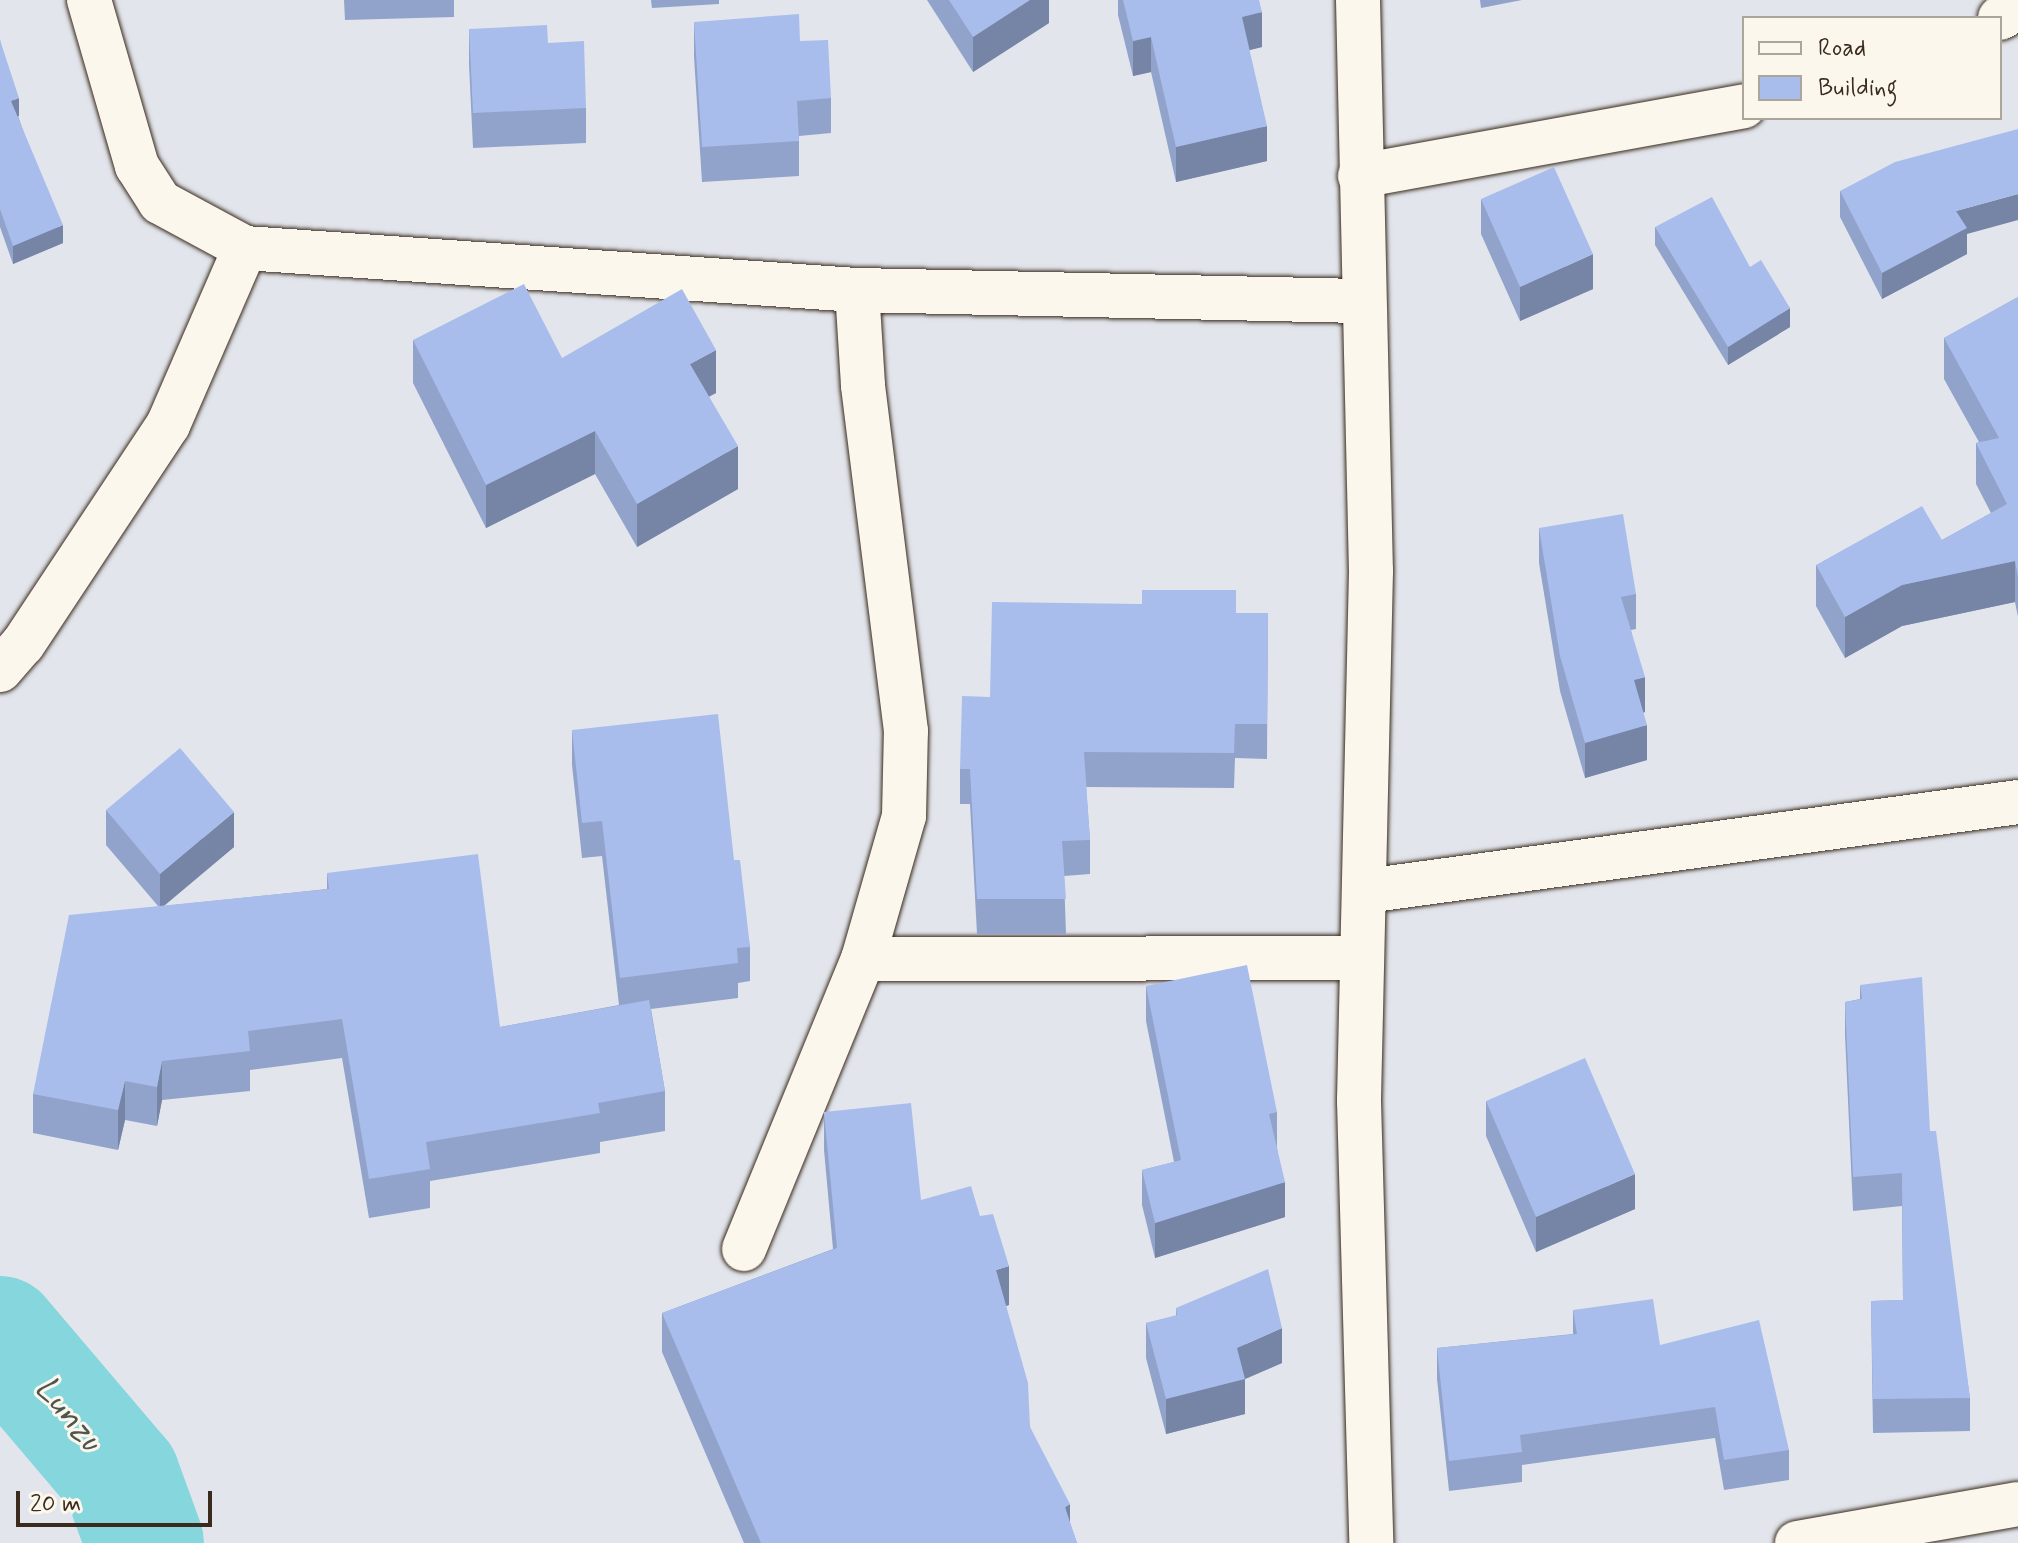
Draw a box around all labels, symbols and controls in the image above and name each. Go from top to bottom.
legend [1742,16,2002,120]
text: Road [1818,33,1866,64]
text: Building [1818,73,1898,104]
water label: Lunzu [25,1369,111,1459]
scale bar [20,1475,216,1525]
text: 20 m [30,1489,81,1520]

